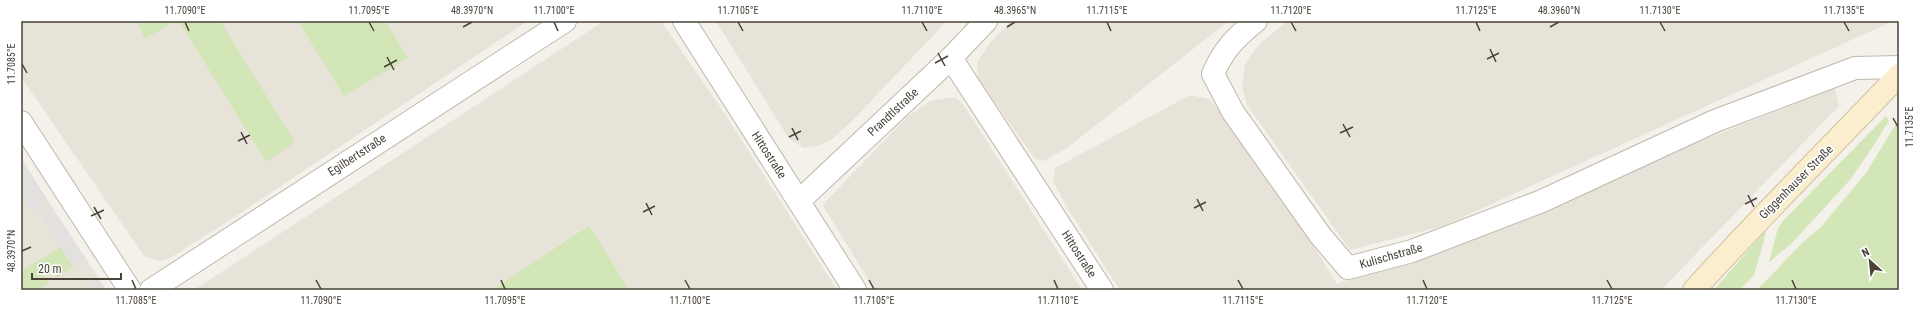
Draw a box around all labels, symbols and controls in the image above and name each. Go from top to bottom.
text: 11.7090°E [165,5,206,16]
text: 11.7095°E [349,5,390,16]
text: 48.3970°N [451,5,493,16]
text: 11.7100°E [534,5,575,16]
text: 11.7105°E [718,5,759,16]
text: 11.7110°E [902,5,943,16]
text: 48.3965°N [994,5,1036,16]
text: 11.7115°E [1087,5,1128,16]
text: 11.7120°E [1271,5,1312,16]
text: 11.7125°E [1456,5,1497,16]
text: 48.3960°N [1538,5,1580,16]
text: 11.7130°E [1640,5,1681,16]
text: 11.7135°E [1824,5,1865,16]
text: 11.7085°E [6,43,17,84]
street label: Prandtlstraße [865,85,921,139]
text: 11.7135°E [1904,106,1915,147]
street label: Hittostraße [749,129,790,181]
street label: Egilbertstraße [325,131,389,179]
street label: Giggenhauser Straße [1756,142,1836,222]
street label: Hittostraße [1059,228,1100,280]
text: 48.3970°N [6,230,17,272]
street label: Kulischstraße [1358,240,1424,272]
north arrow [1850,241,1890,281]
text: N [1860,245,1872,260]
scale bar [32,255,121,281]
text: 20 m [38,262,62,276]
text: 11.7085°E [116,295,157,306]
text: 11.7090°E [301,295,342,306]
text: 11.7095°E [485,295,526,306]
text: 11.7100°E [670,295,711,306]
text: 11.7105°E [854,295,895,306]
text: 11.7110°E [1038,295,1079,306]
text: 11.7115°E [1223,295,1264,306]
text: 11.7120°E [1407,295,1448,306]
text: 11.7125°E [1592,295,1633,306]
text: 11.7130°E [1776,295,1817,306]

